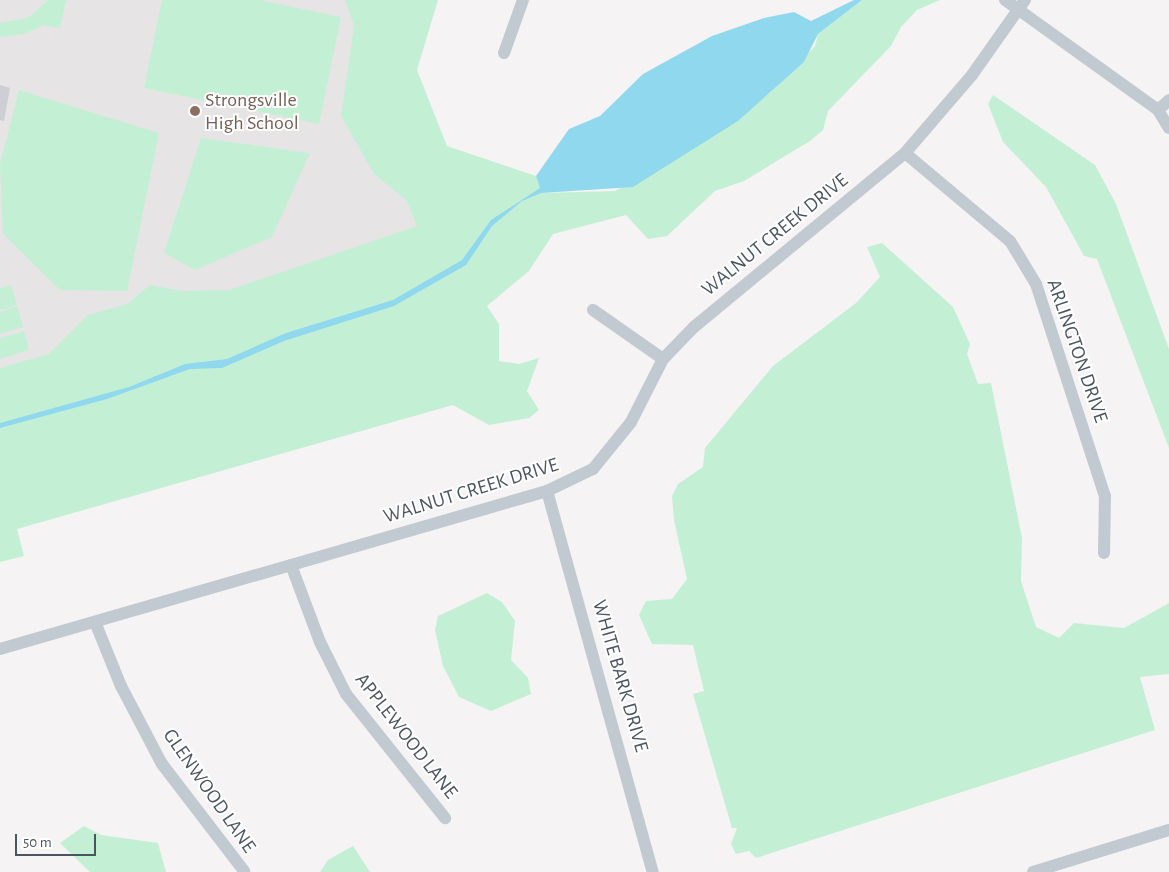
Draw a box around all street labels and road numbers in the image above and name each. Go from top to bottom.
street label: WALNUT CREEK DRIVE [697,169,853,301]
street label: ARLINGTON DRIVE [1041,276,1113,426]
street label: WALNUT CREEK DRIVE [381,453,561,529]
street label: WHITE BARK DRIVE [587,597,653,755]
street label: APPLEWOOD LANE [350,668,462,804]
street label: GLENWOOD LANE [157,724,261,858]

